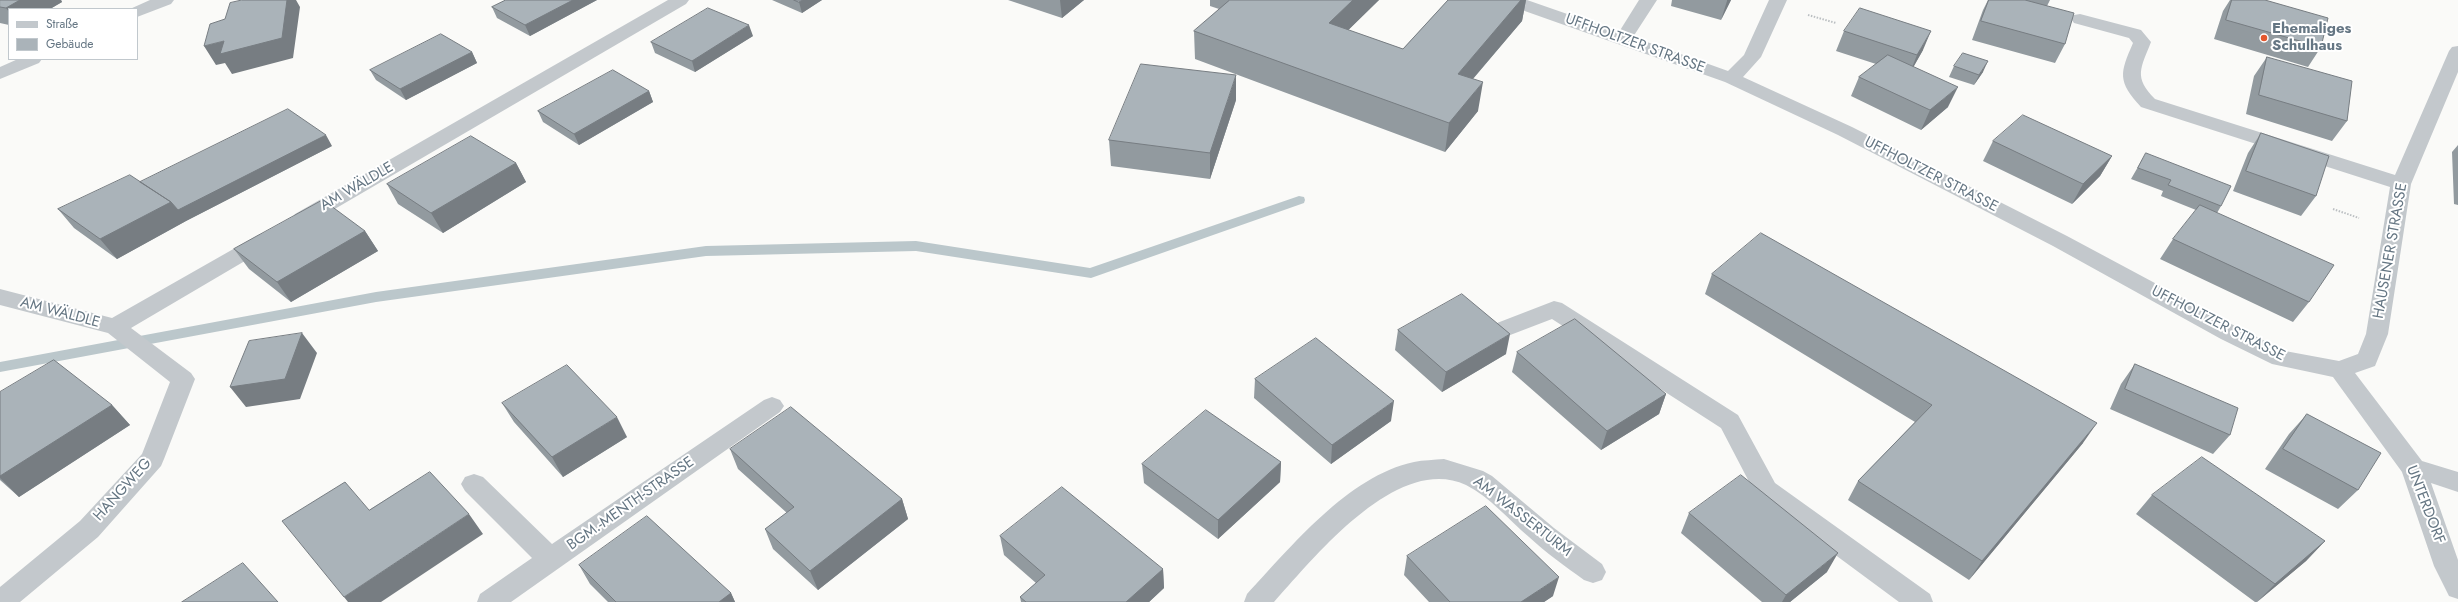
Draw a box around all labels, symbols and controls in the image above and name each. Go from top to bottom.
legend [8,8,138,60]
street label: UFFHOLTZER STRASSE [1563,10,1707,78]
text: Straße [46,15,78,33]
place label: Ehemaliges Schulhaus [2272,20,2351,55]
marker: Ehemaliges Schulhaus [2259,33,2269,43]
text: Gebäude [46,35,93,53]
street label: UFFHOLTZER STRASSE [1861,133,2001,217]
street label: AM WÄLDLE [317,159,397,215]
street label: HAUSENER STRASSE [2370,182,2412,320]
street label: UFFHOLTZER STRASSE [2148,282,2288,366]
street label: AM WÄLDLE [18,294,102,332]
street label: BGM.-MENTH-STRASSE [564,453,698,555]
street label: HANGWEG [90,455,156,525]
street label: UNTERDORF [2402,463,2448,547]
street label: AM WASSERTURM [1469,473,1575,561]

